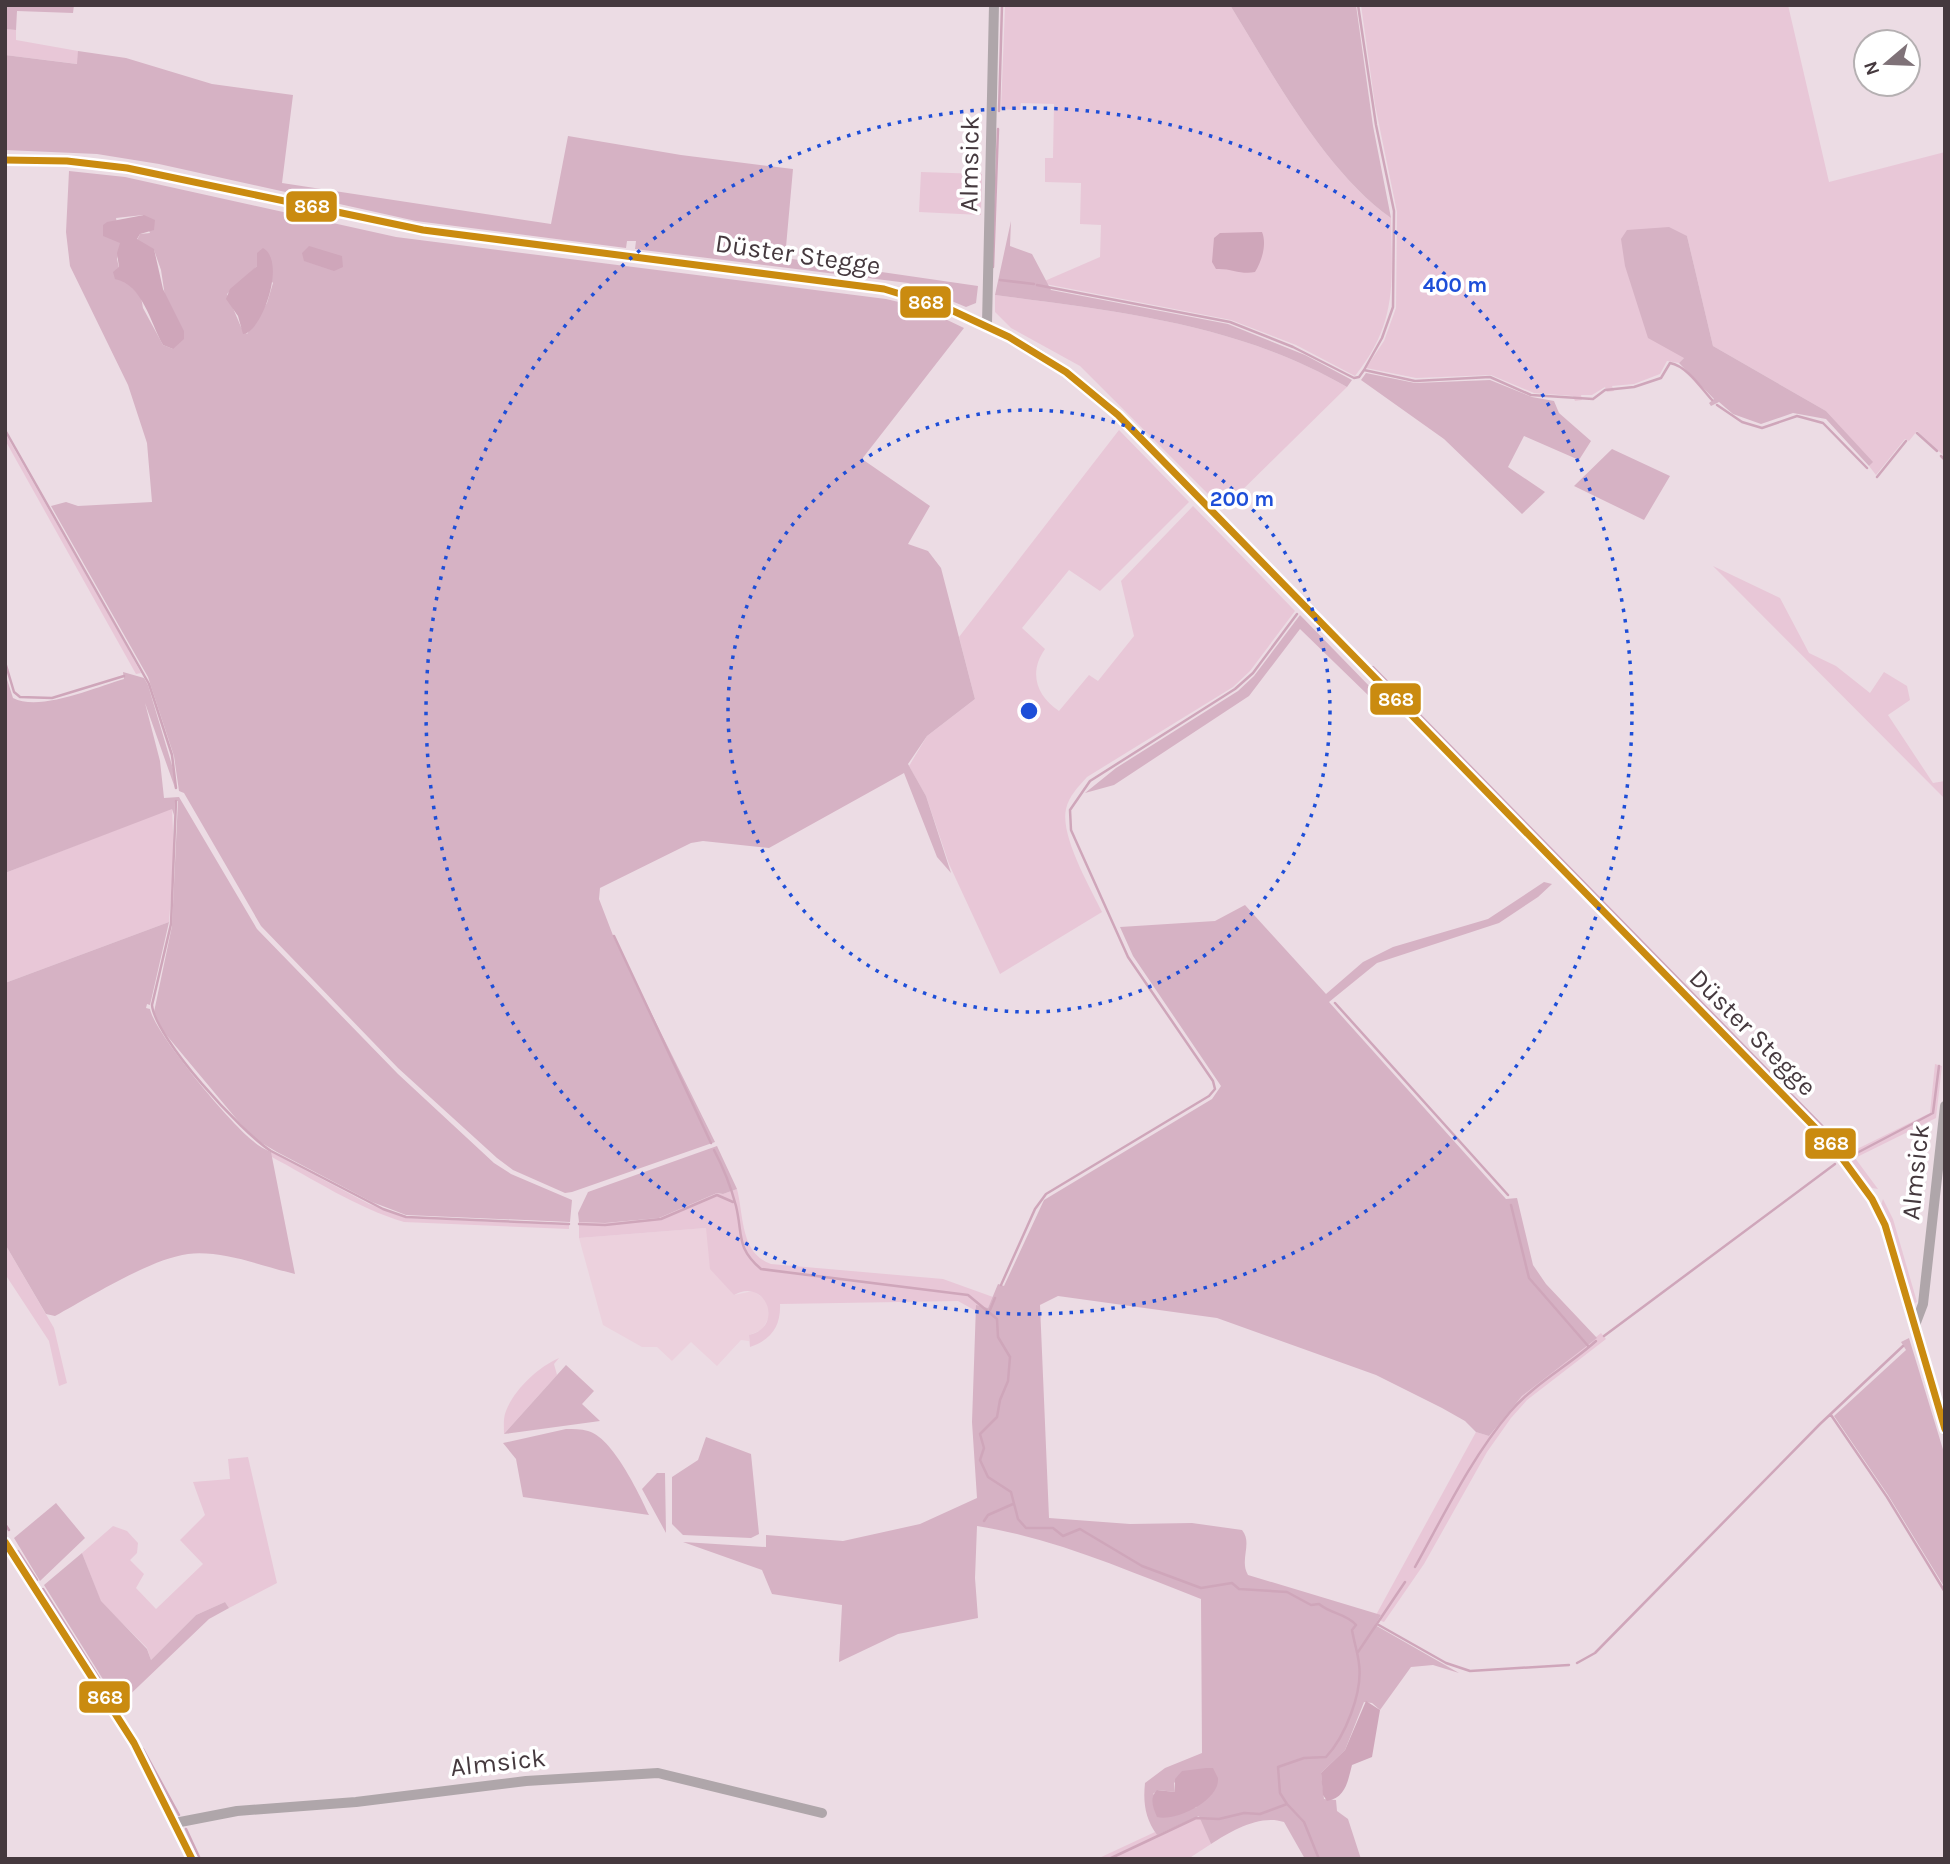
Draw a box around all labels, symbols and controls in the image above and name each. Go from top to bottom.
north arrow [1852,28,1922,98]
text: N [1859,58,1884,78]
street label: Almsick [953,116,986,212]
line badge: 868 [285,190,338,223]
text: 868 [294,196,330,218]
street label: Düster Stegge [713,228,883,281]
text: 400 m [1423,273,1487,297]
line badge: 868 [899,285,952,319]
text: 868 [908,292,944,314]
text: 200 m [1210,487,1274,511]
line badge: 868 [1369,682,1422,716]
text: 868 [1378,689,1414,711]
centre of rings [1017,699,1041,723]
street label: Düster Stegge [1683,962,1823,1102]
street label: Almsick [1895,1123,1936,1221]
line badge: 868 [1804,1127,1857,1160]
text: 868 [1813,1133,1849,1155]
line badge: 868 [78,1680,131,1714]
text: 868 [87,1687,123,1709]
street label: Almsick [449,1742,547,1783]

